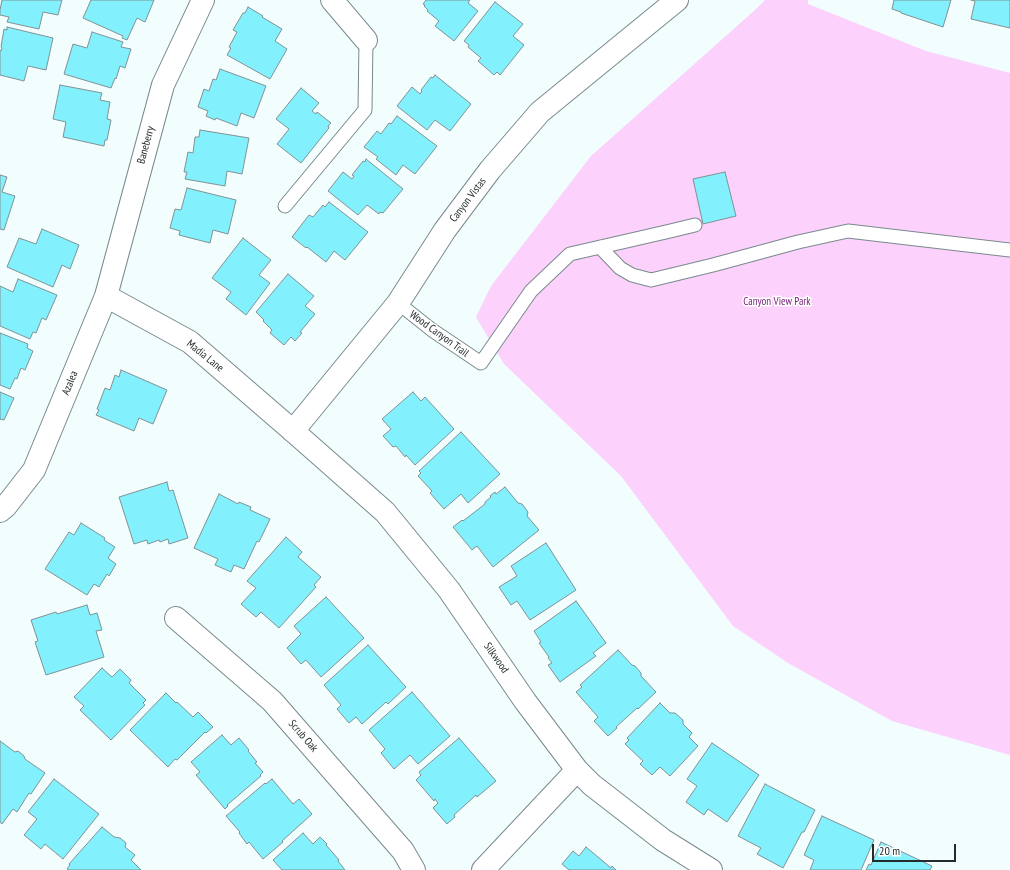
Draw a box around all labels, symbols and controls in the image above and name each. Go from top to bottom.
street label: Baneberry [135,125,157,165]
street label: Canyon Vistas [447,175,489,225]
park label: Canyon View Park [743,295,811,309]
street label: Wood Canyon Trail [407,308,471,360]
street label: Madia Lane [184,337,226,375]
street label: Azalea [59,369,81,397]
street label: Silkwood [481,640,511,676]
street label: Scrub Oak [285,717,321,755]
scale bar [874,836,958,862]
text: 20 m [879,843,900,858]

